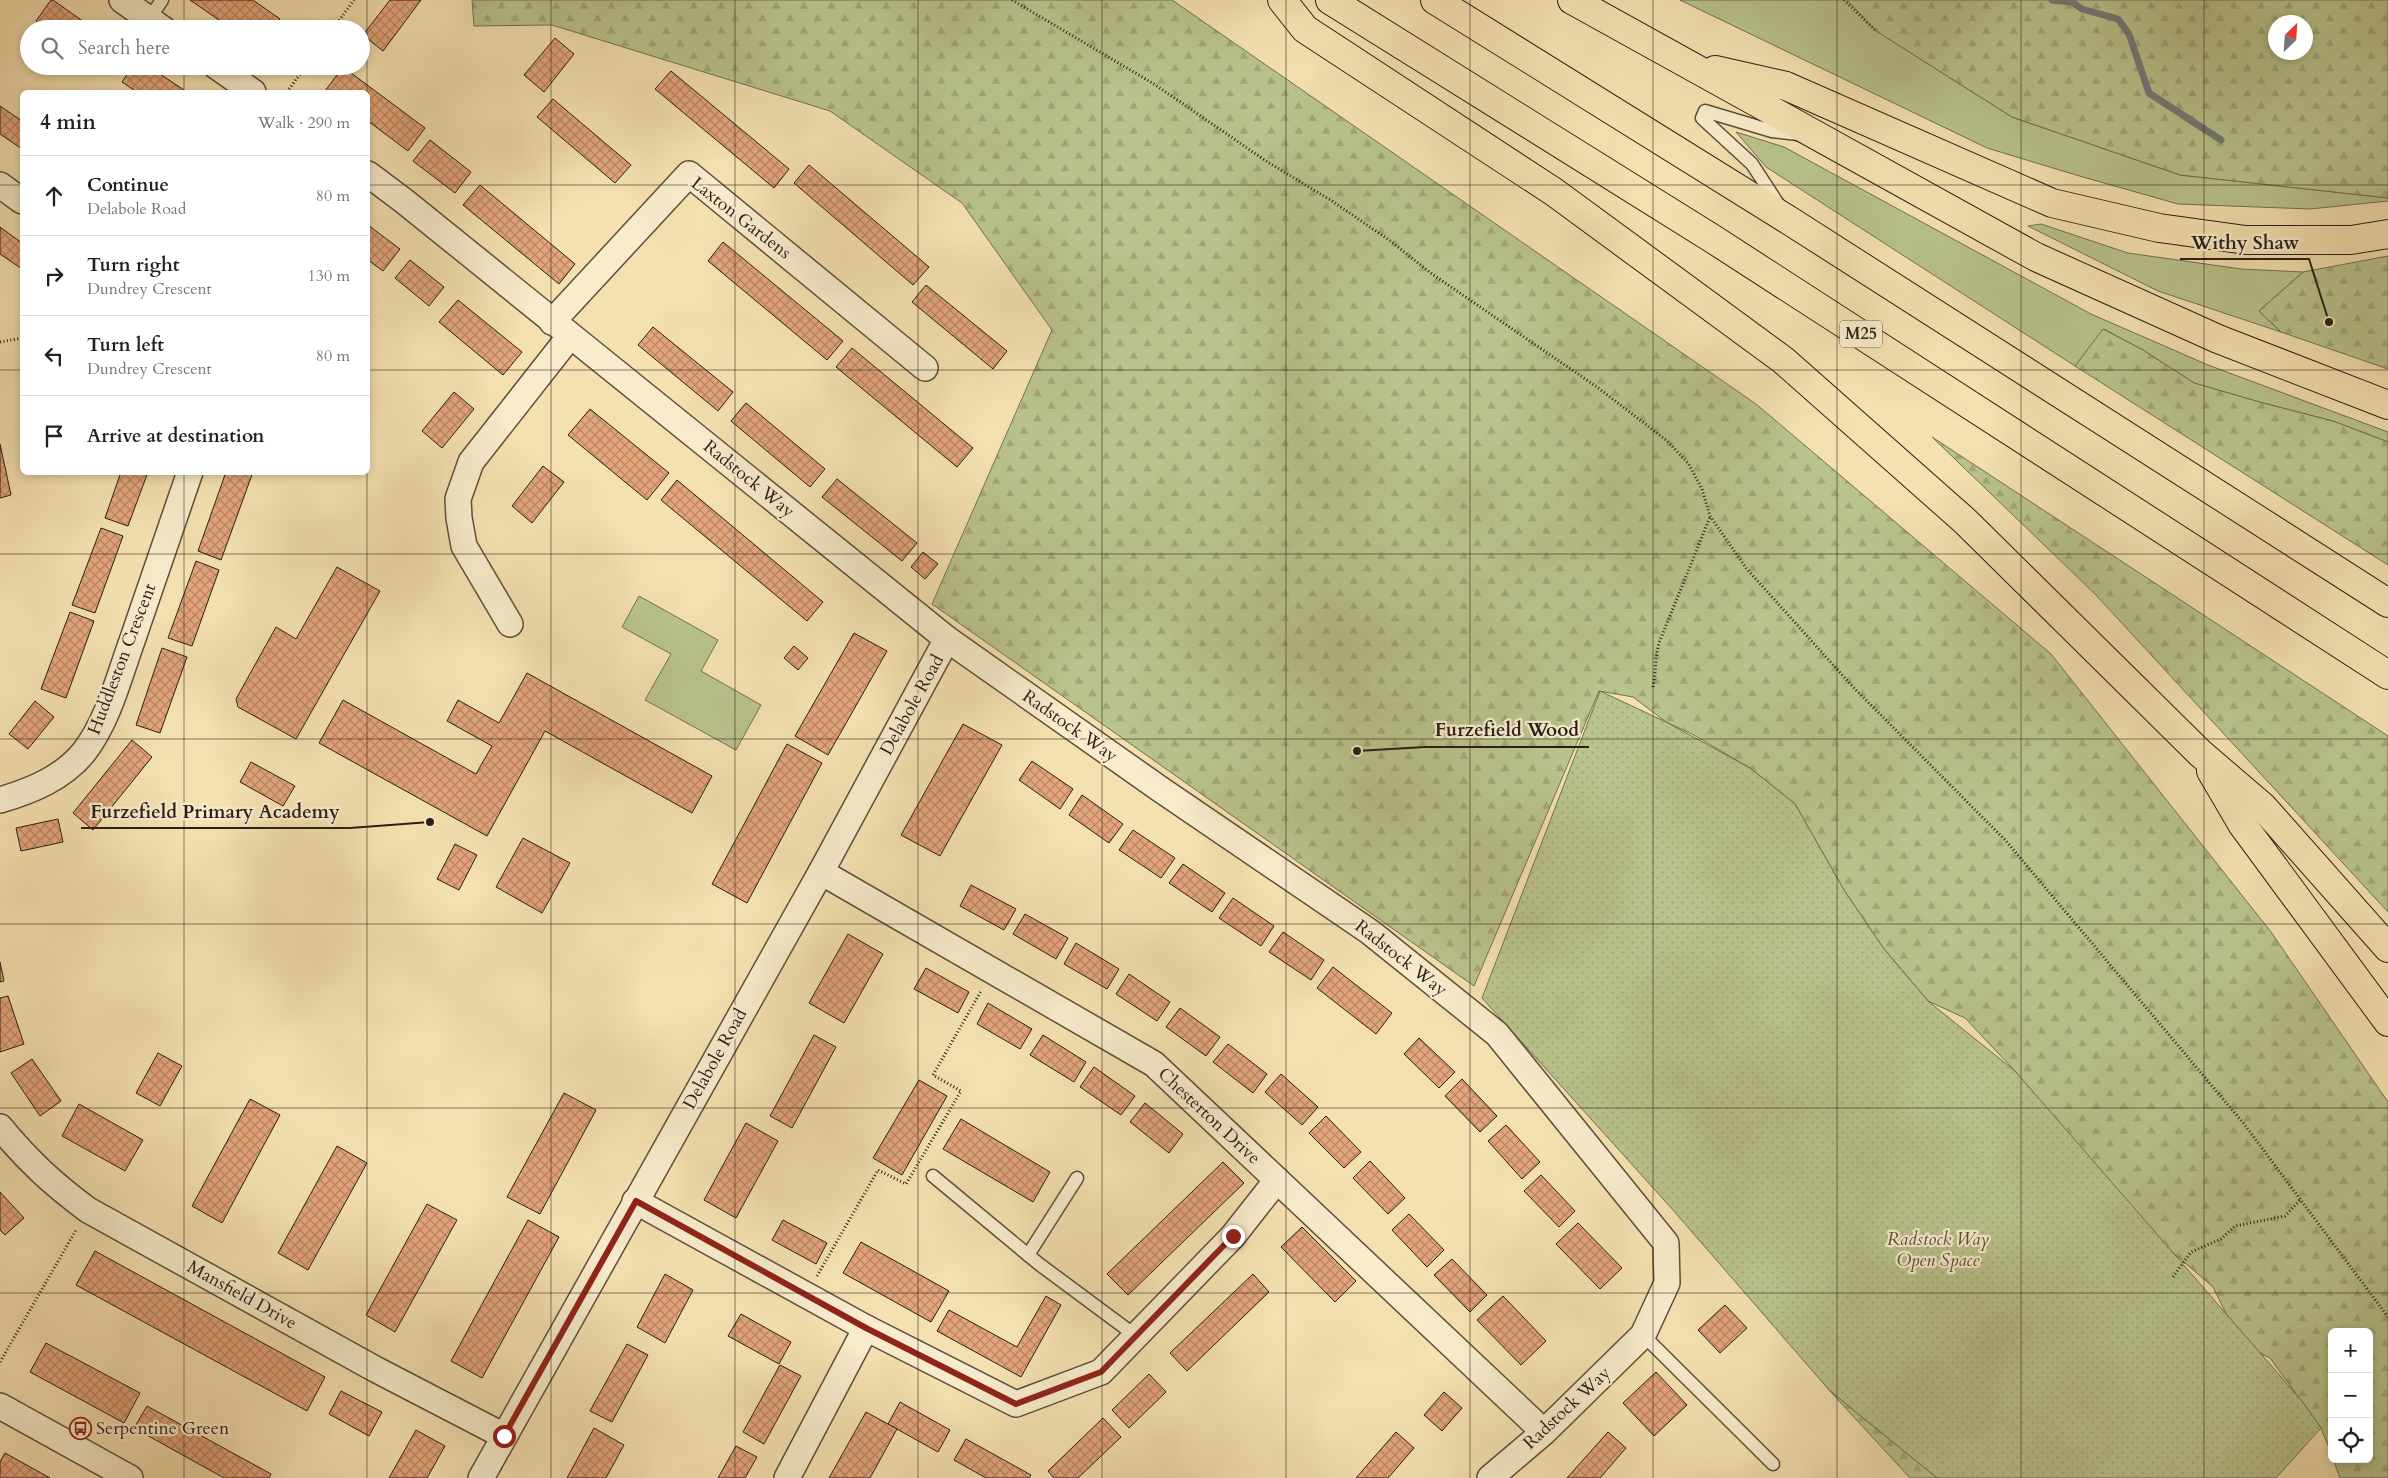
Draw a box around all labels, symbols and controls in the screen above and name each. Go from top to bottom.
north arrow [2268,15,2313,60]
search box [20,20,370,75]
icon: search [38,34,66,62]
text: Search here [78,35,170,61]
text: 4 min [40,108,96,137]
text: Walk · 290 m [258,112,350,134]
street label: Laxton Gardens [686,171,796,265]
text: Continue [87,172,169,198]
icon: ahead [40,182,68,210]
text: 80 m [316,185,350,207]
text: Delabole Road [87,198,186,220]
callout: Withy Shaw [2180,225,2309,259]
text: Withy Shaw [2190,230,2299,256]
text: Turn right [87,252,179,278]
icon: right [40,262,68,290]
text: 130 m [308,265,350,287]
text: Dundrey Crescent [87,278,212,300]
road number: M25 [1840,320,1882,348]
text: Turn left [87,332,164,358]
icon: left [40,342,68,370]
text: 80 m [316,345,350,367]
text: Dundrey Crescent [87,358,212,380]
icon: arrive [40,422,68,450]
text: Arrive at destination [87,423,264,449]
street label: Radstock Way [698,434,800,524]
street label: Huddleston Crescent [82,579,162,738]
street label: Delabole Road [874,650,950,760]
street label: Radstock Way [1017,684,1123,768]
callout: Furzefield Wood [1425,713,1589,747]
text: Furzefield Wood [1435,717,1579,743]
callout: Furzefield Primary Academy [81,794,350,828]
text: Furzefield Primary Academy [90,799,340,825]
street label: Radstock Way [1350,914,1453,1002]
street label: Delabole Road [677,1004,753,1114]
street label: Chesterton Drive [1152,1062,1266,1170]
route end [1222,1225,1245,1248]
park label: Radstock Way Open Space [1887,1227,1989,1273]
street label: Mansfield Drive [183,1255,301,1335]
map controls [2328,1328,2373,1463]
button: + [2328,1328,2373,1373]
street label: Radstock Way [1518,1361,1617,1455]
button: − [2328,1373,2373,1418]
bus stop icon: Serpentine Green [68,1416,92,1440]
place label: Serpentine Green [96,1416,230,1441]
button: locate [2328,1418,2373,1463]
route start [493,1425,516,1448]

